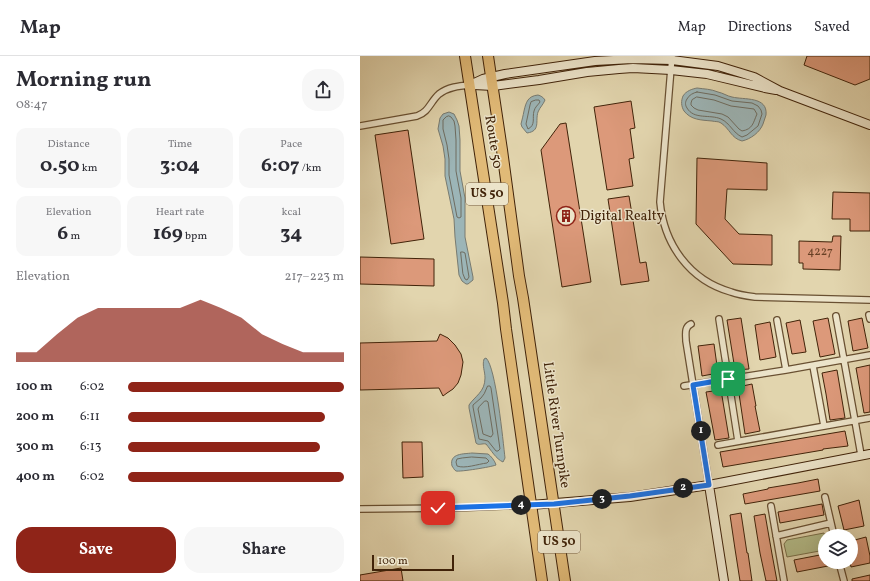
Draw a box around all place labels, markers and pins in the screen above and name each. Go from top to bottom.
building icon: Digital Realty [555,205,577,227]
place label: Digital Realty [580,207,665,226]
pin [711,362,745,396]
pin: 1 [691,421,711,441]
pin: 2 [673,478,693,498]
pin: 3 [592,489,612,509]
pin [421,491,455,525]
pin: 4 [511,495,531,515]

